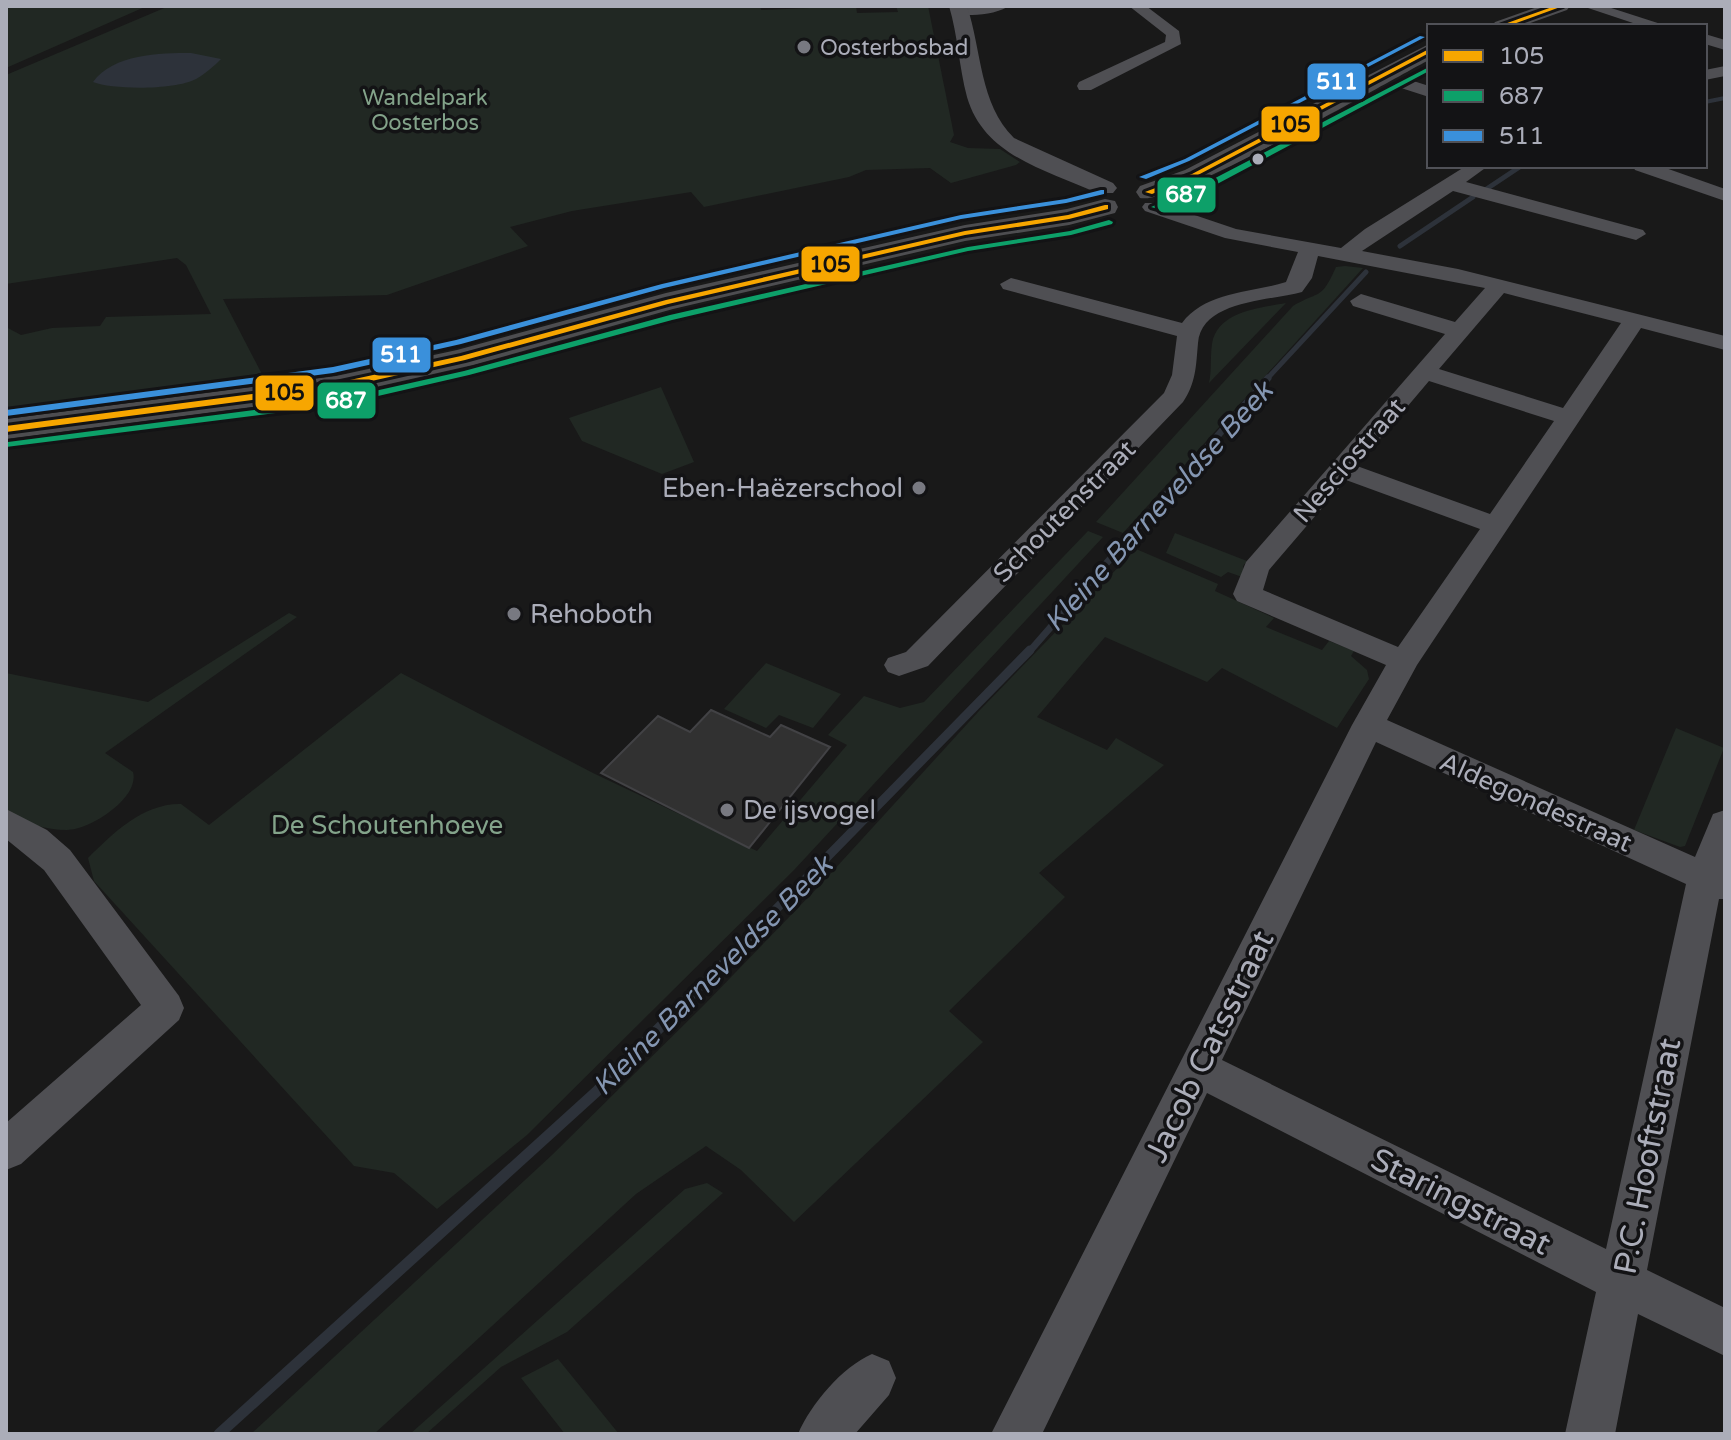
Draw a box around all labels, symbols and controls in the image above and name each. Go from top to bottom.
legend [1427,24,1707,168]
place label: Oosterbosbad [820,35,968,61]
marker: Oosterbosbad [795,38,813,56]
text: 105 [1499,42,1544,71]
line badge: 511 [1306,62,1367,101]
text: 511 [1316,69,1358,95]
text: 687 [1499,82,1544,111]
park label: Wandelpark Oosterbos [362,85,488,136]
line badge: 105 [1260,105,1321,143]
text: 105 [1269,112,1311,138]
text: 511 [1499,122,1544,151]
unlabelled marker [1250,151,1266,167]
line badge: 687 [1156,176,1217,214]
text: 687 [1165,182,1207,208]
line badge: 105 [800,245,861,283]
text: 105 [809,252,851,278]
line badge: 511 [371,336,432,374]
text: 511 [380,342,422,368]
water label: Kleine Barneveldse Beek [1037,373,1281,639]
line badge: 105 [254,374,315,412]
text: 105 [263,380,305,406]
line badge: 687 [316,381,377,420]
text: 687 [325,388,367,414]
street label: Nesciostraat [1287,392,1412,529]
street label: Schoutenstraat [987,434,1142,589]
place label: Eben-Haëzerschool [662,473,903,504]
marker: Eben-Haëzerschool [910,479,928,497]
place label: Rehoboth [530,599,653,630]
marker: Rehoboth [505,605,523,623]
street label: Aldegondestraat [1435,746,1637,859]
place label: De ijsvogel [743,795,876,826]
marker: De ijsvogel [718,801,736,819]
park label: De Schoutenhoeve [271,810,503,841]
water label: Kleine Barneveldse Beek [586,847,841,1103]
street label: Jacob Catsstraat [1137,925,1282,1168]
street label: P.C. Hooftstraat [1606,1035,1689,1277]
street label: Staringstraat [1364,1140,1557,1263]

